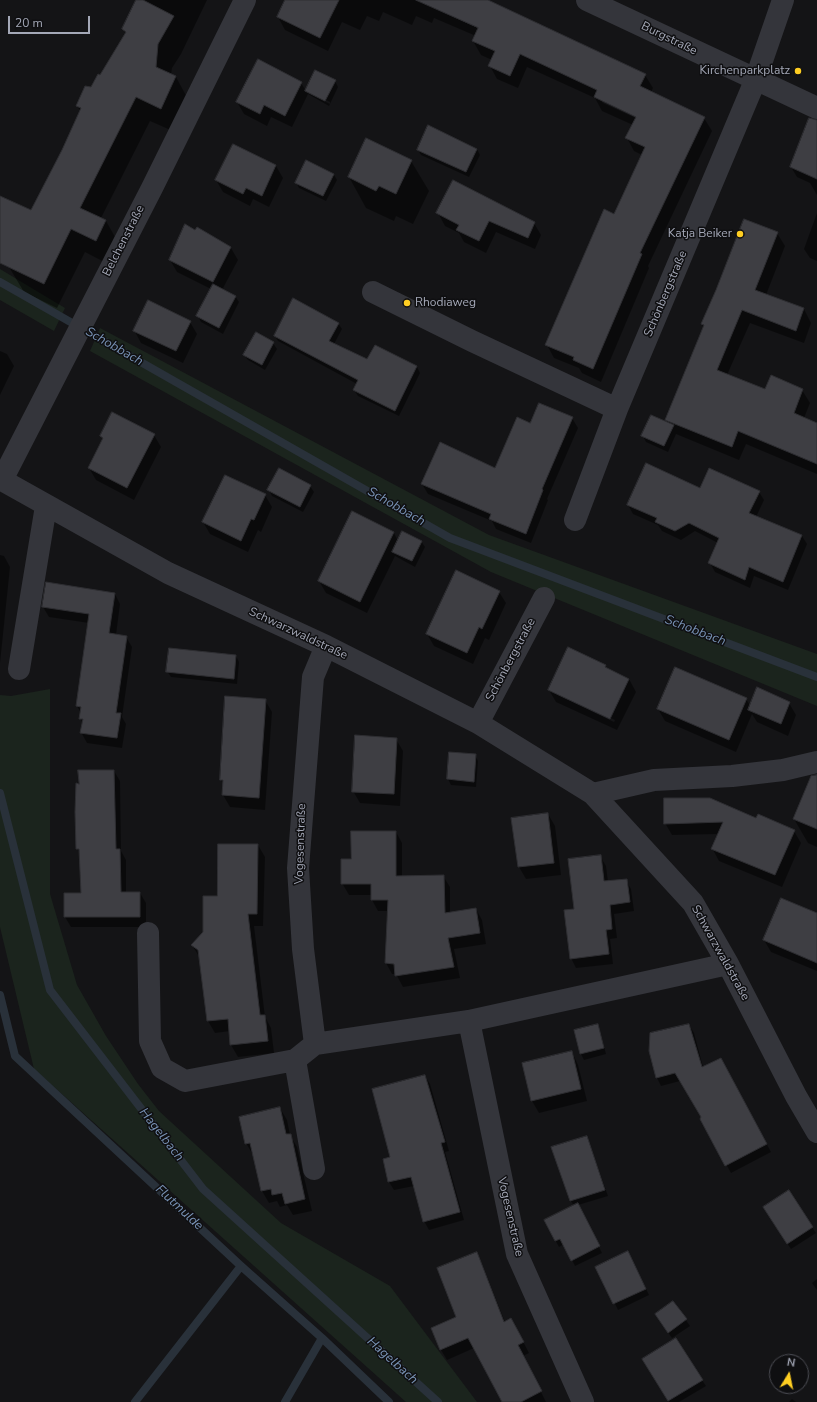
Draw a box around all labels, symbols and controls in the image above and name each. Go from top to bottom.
scale bar [10,8,92,34]
text: 20 m [15,15,43,31]
street label: Burgstraße [639,19,699,59]
place label: Kirchenparkplatz [700,64,790,78]
marker: Kirchenparkplatz [793,66,803,76]
street label: Belchenstraße [100,203,148,279]
place label: Katja Beiker [668,227,732,241]
marker: Katja Beiker [735,229,745,239]
street label: Schönbergstraße [641,249,691,339]
place label: Rhodiaweg [415,296,476,310]
marker: Rhodiaweg [402,298,412,308]
water label: Schobbach [82,324,146,370]
water label: Schobbach [364,484,428,530]
street label: Schwarzwaldstraße [247,605,349,663]
water label: Schobbach [662,612,728,650]
street label: Schönbergstraße [483,616,539,704]
street label: Vogesenstraße [292,803,310,885]
street label: Schwarzwaldstraße [688,903,752,1003]
water label: Hagelbach [135,1105,187,1165]
street label: Vogesenstraße [494,1176,526,1258]
water label: Flutmulde [152,1182,206,1234]
water label: Hagelbach [363,1334,421,1388]
north arrow [769,1354,809,1394]
text: N [786,1355,796,1371]

